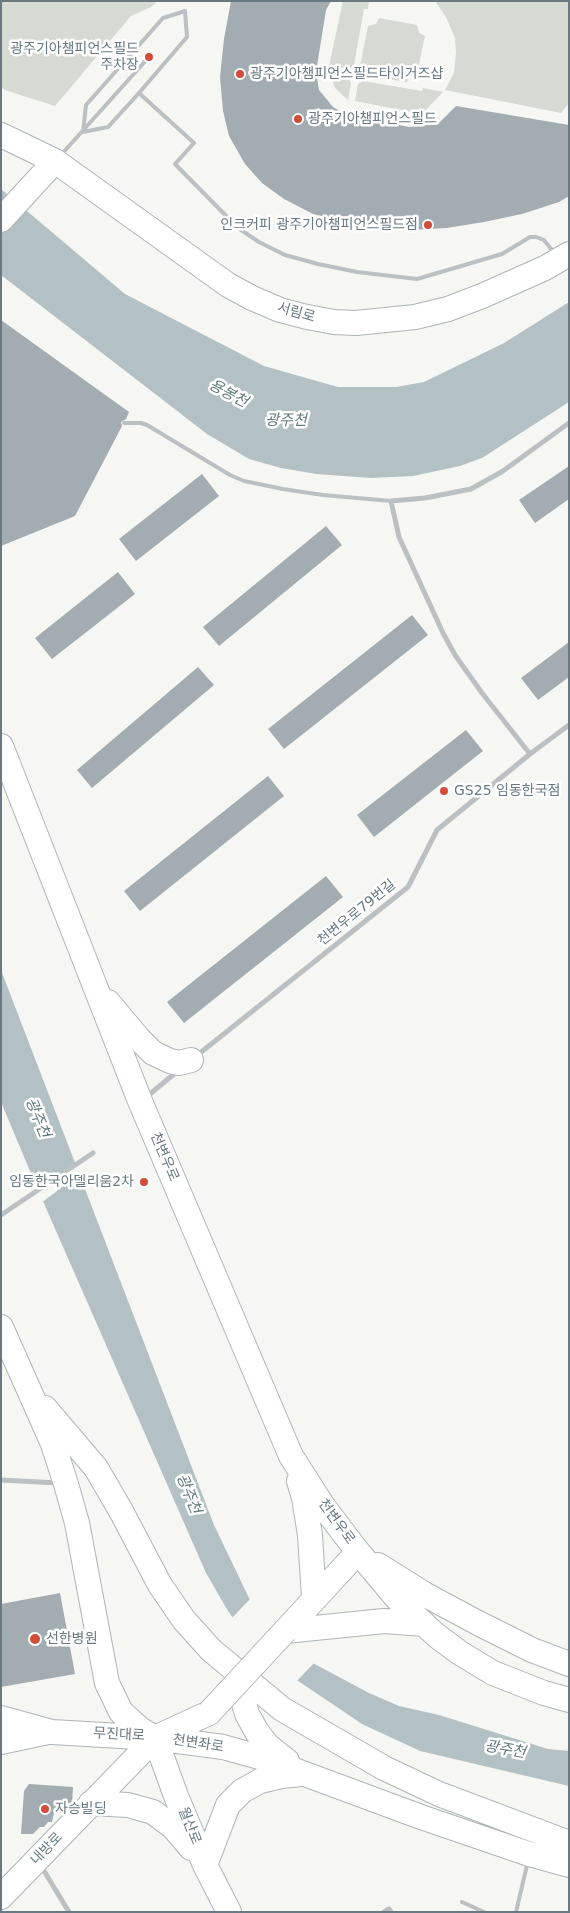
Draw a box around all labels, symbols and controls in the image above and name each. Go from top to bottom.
place label: 광주기아챔피언스필드 주차장 [10,41,139,74]
marker: 광주기아챔피언스필드 주차장 [143,51,155,63]
place label: 광주기아챔피언스필드타이거즈샵 [250,66,443,82]
marker: 광주기아챔피언스필드타이거즈샵 [234,68,246,80]
place label: 광주기아챔피언스필드 [308,111,437,127]
marker: 광주기아챔피언스필드 [292,113,304,125]
place label: 인크커피 광주기아챔피언스필드점 [220,217,418,233]
marker: 인크커피 광주기아챔피언스필드점 [422,219,434,231]
street label: 서림로 [275,300,317,326]
water label: 용봉천 [205,376,251,412]
water label: 광주천 [265,412,307,430]
place label: GS25 임동한국점 [454,783,560,799]
marker: GS25 임동한국점 [438,785,450,797]
street label: 천변우로79번길 [315,877,399,949]
water label: 광주천 [21,1095,53,1141]
street label: 천변우로 [146,1130,182,1184]
place label: 임동한국아델리움2차 [9,1174,134,1190]
marker: 임동한국아델리움2차 [138,1176,150,1188]
water label: 광주천 [172,1471,204,1517]
street label: 천변우로 [314,1496,358,1548]
place label: 선한병원 [46,1631,98,1647]
marker: 선한병원 [28,1632,42,1646]
street label: 무진대로 [93,1725,145,1745]
street label: 천변좌로 [171,1732,225,1756]
water label: 광주천 [483,1738,527,1762]
place label: 자승빌딩 [55,1801,107,1817]
marker: 자승빌딩 [39,1803,51,1815]
street label: 월산로 [174,1805,204,1847]
street label: 내방로 [28,1829,66,1869]

